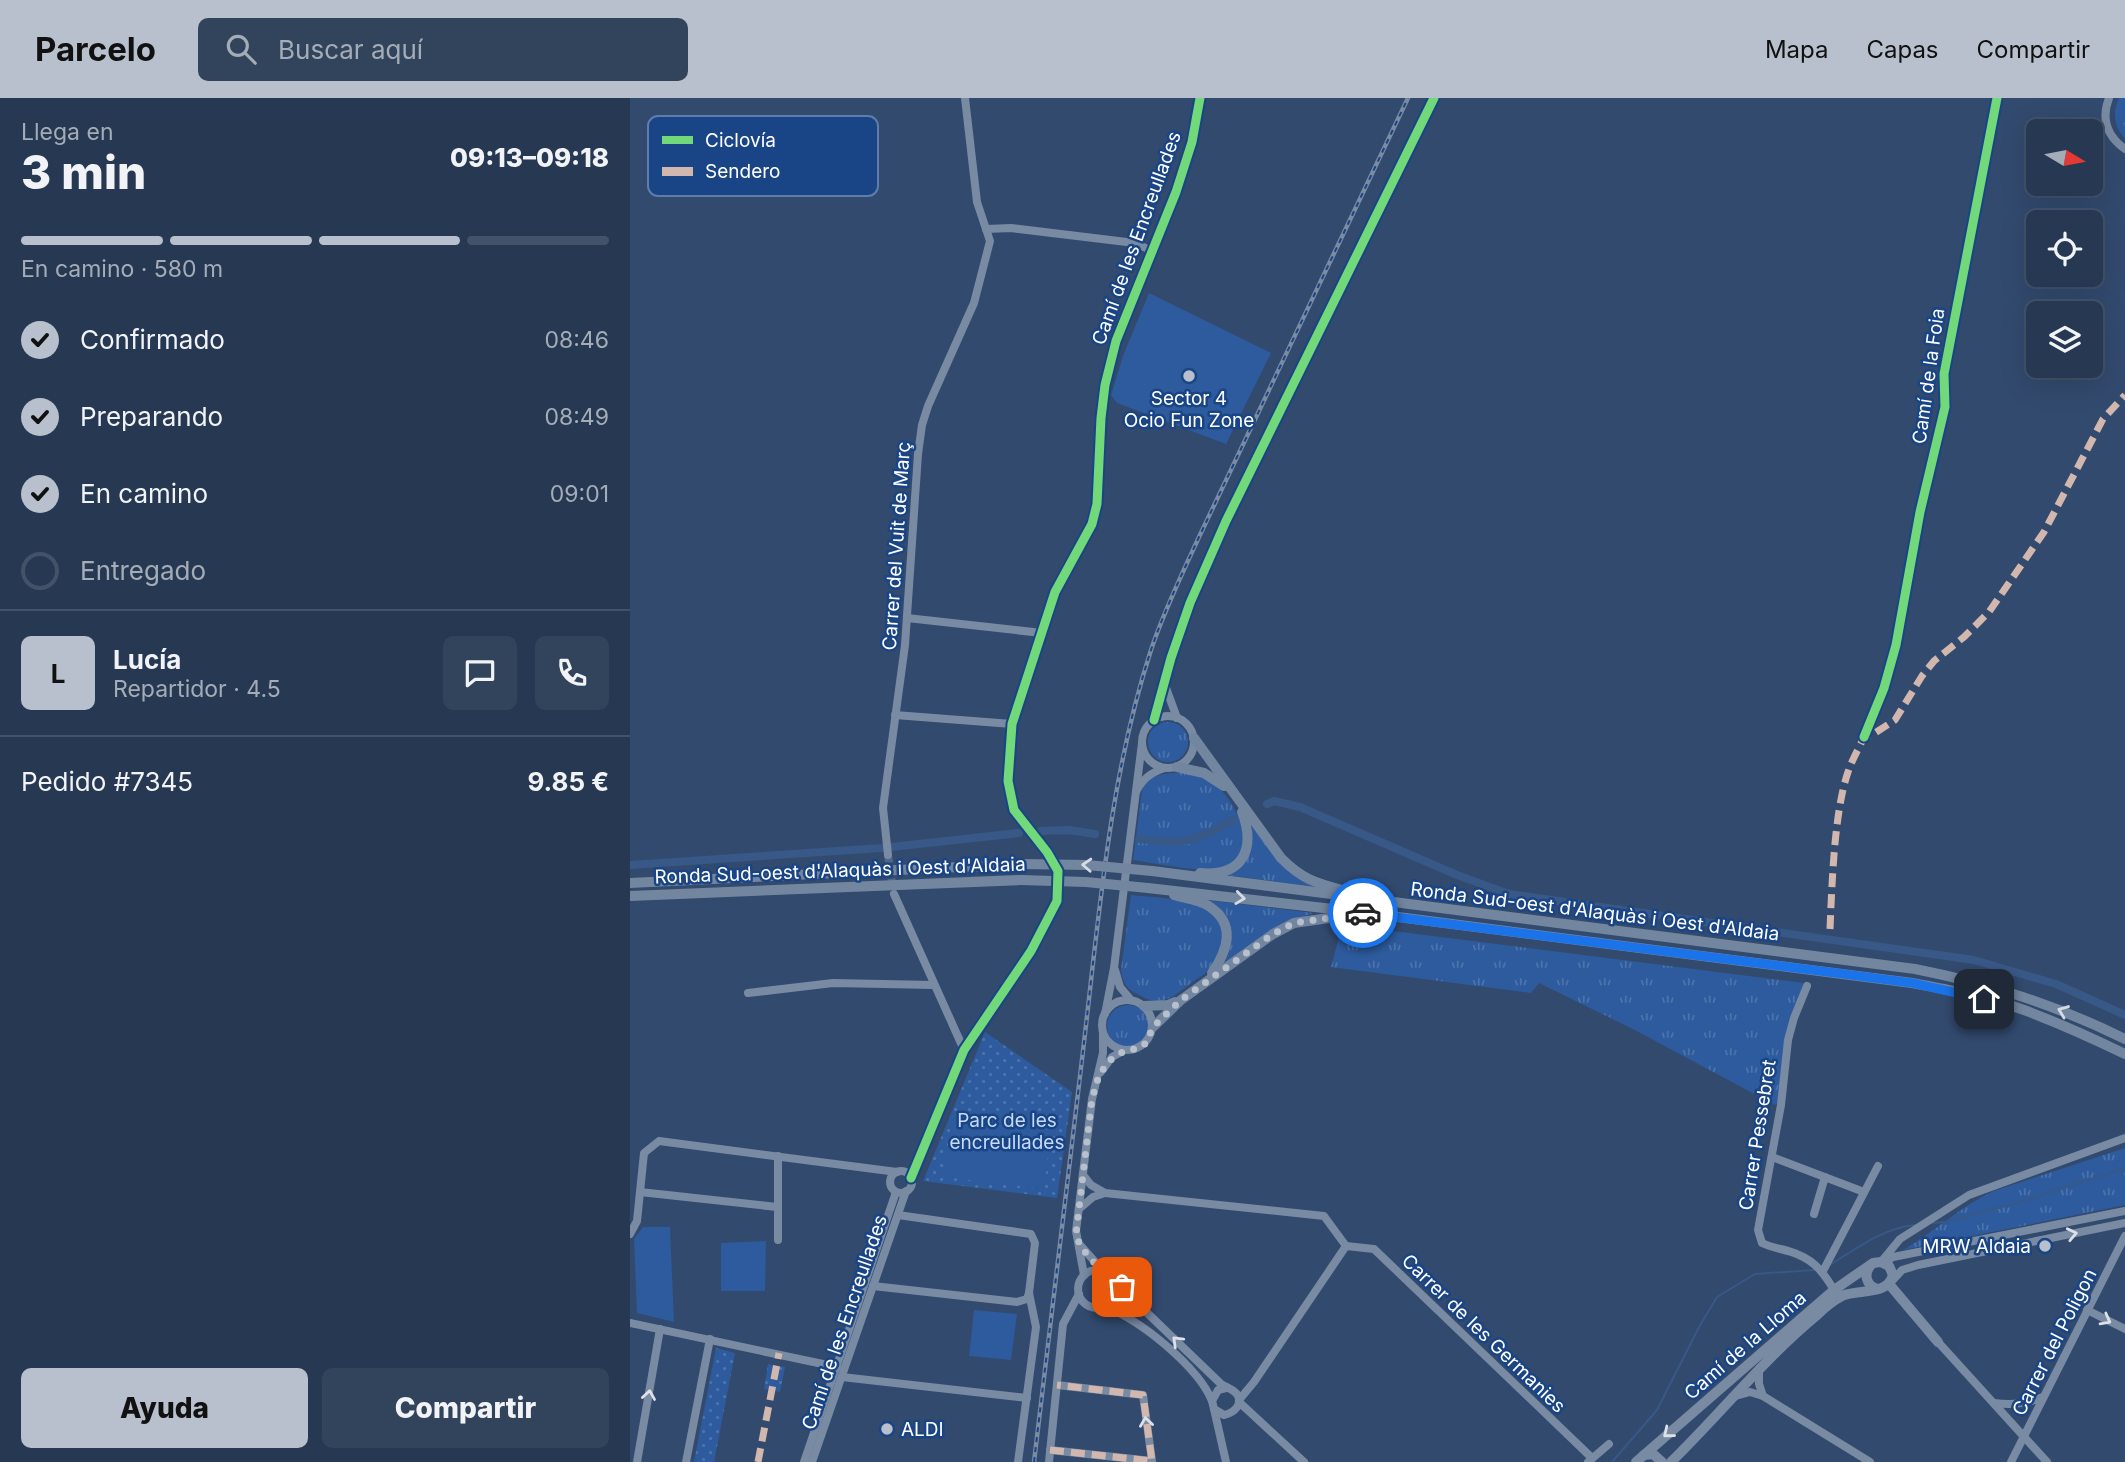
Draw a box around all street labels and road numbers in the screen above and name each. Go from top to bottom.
street label: Camí de les Encreullades [1087,128,1186,348]
street label: Camí de la Foia [1908,307,1949,445]
street label: Carrer del Vuit de Març [878,441,915,651]
street label: Ronda Sud-oest d'Alaquàs i Oest d'Aldaia [654,853,1026,888]
street label: Ronda Sud-oest d'Alaquàs i Oest d'Aldaia [1409,877,1781,946]
street label: Carrer Pessebret [1734,1058,1781,1212]
street label: Camí de les Encreullades [797,1212,892,1433]
street label: Carrer de les Germanies [1397,1249,1570,1418]
street label: Carrer del Poligon [2007,1265,2101,1420]
street label: Camí de la Lloma [1680,1286,1811,1405]

